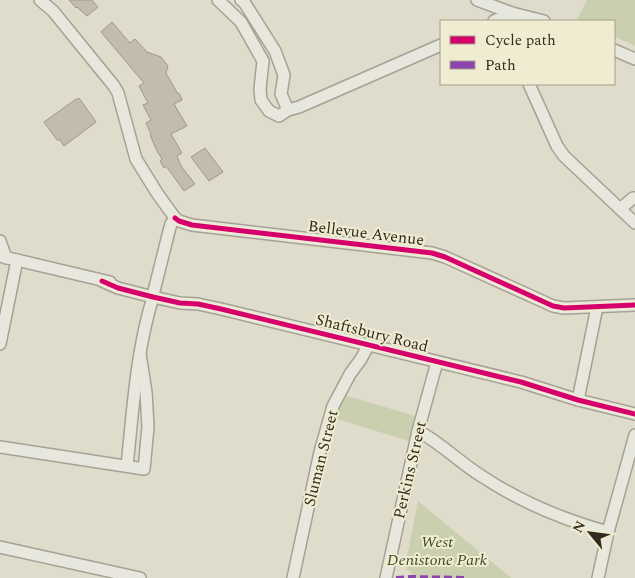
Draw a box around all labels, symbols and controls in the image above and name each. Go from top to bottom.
legend [440,20,615,85]
text: Cycle path [485,29,556,52]
text: Path [485,54,516,77]
street label: Bellevue Avenue [307,214,425,252]
street label: Shaftsbury Road [313,307,431,359]
street label: Sluman Street [297,407,345,509]
street label: Perkins Street [387,418,433,521]
north arrow [565,508,615,558]
text: N [567,517,591,537]
park label: West Denistone Park [387,530,488,572]

